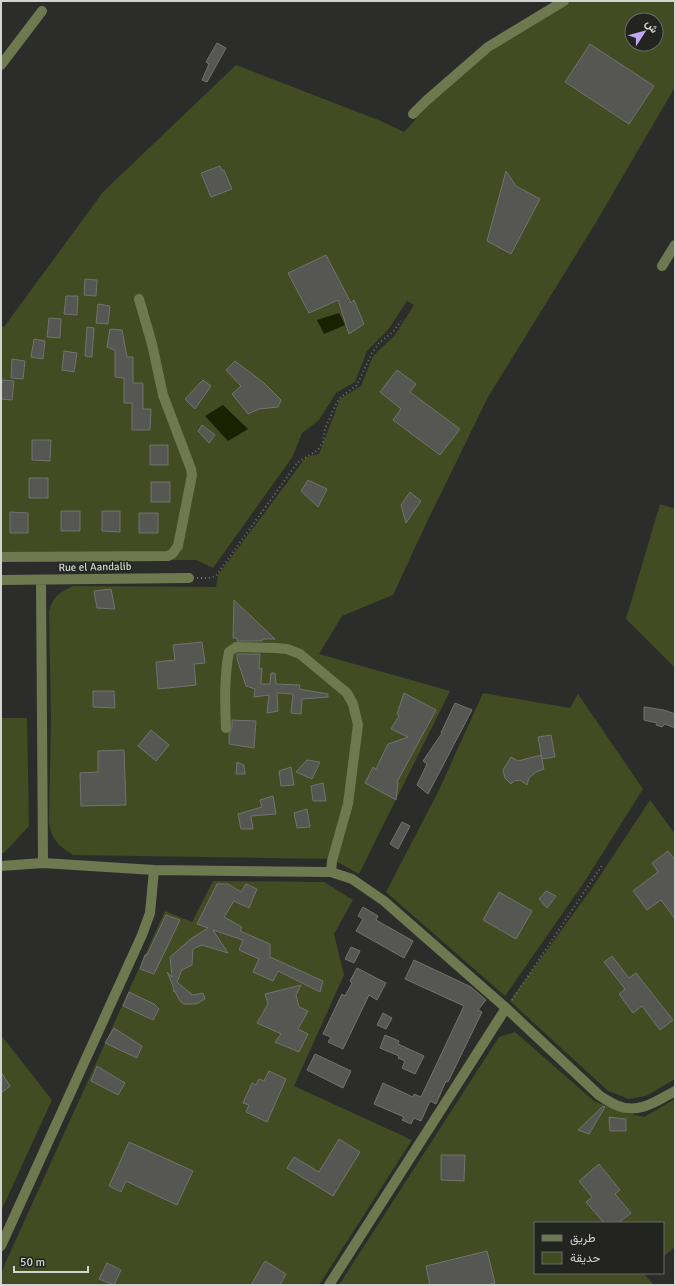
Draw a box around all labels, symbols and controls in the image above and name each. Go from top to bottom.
north arrow [624,12,664,52]
text: ش [643,17,661,36]
street label: Rue el Aandalib [58,560,132,574]
legend [534,1222,664,1274]
text: طريق [570,1231,596,1246]
scale bar [14,1248,88,1274]
text: حديقة [570,1251,600,1266]
text: 50 m [20,1255,45,1270]

